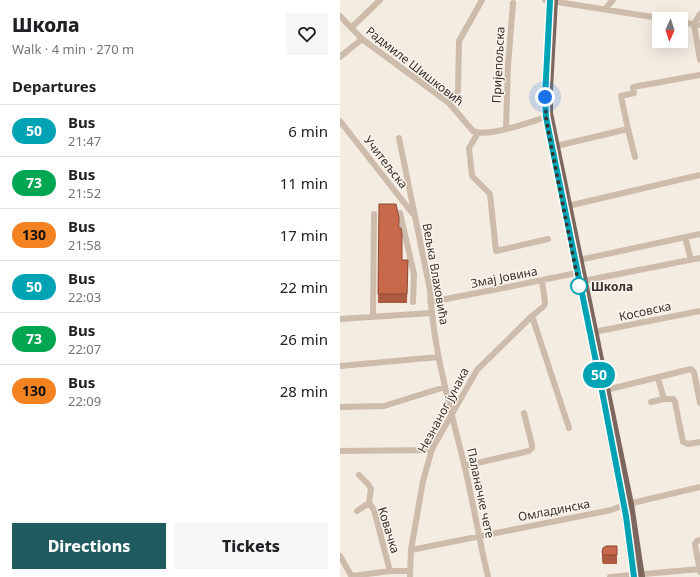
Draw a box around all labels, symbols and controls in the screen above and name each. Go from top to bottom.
text: Школа [12,12,80,38]
north arrow [652,12,688,48]
map controls [652,12,688,48]
button: heart [286,13,328,55]
street label: Радмиле Шишковић [363,22,467,110]
street label: Пријепољска [488,26,508,104]
text: Walk · 4 min · 270 m [12,40,134,58]
text: Departures [12,76,96,96]
your location [535,87,555,107]
text: Bus [68,112,95,132]
text: 50 [26,121,42,140]
text: 6 min [288,121,328,141]
text: 21:47 [68,132,101,150]
street label: Учитељска [360,132,412,192]
text: Bus [68,164,95,184]
text: 73 [26,173,42,192]
text: 11 min [280,173,328,193]
text: 21:52 [68,184,101,202]
text: Bus [68,216,95,236]
street label: Вељка Влаховића [419,222,453,326]
text: 130 [22,225,46,244]
text: 17 min [280,225,328,245]
text: 21:58 [68,236,101,254]
street label: Змај Јовина [469,262,539,292]
text: Bus [68,268,95,288]
text: 50 [26,277,42,296]
text: 22 min [280,277,328,297]
marker: Школа [570,277,588,295]
place label: Школа [591,278,633,295]
text: 22:03 [68,288,101,306]
street label: Косовска [617,297,673,325]
text: Bus [68,320,95,340]
text: 73 [26,329,42,348]
text: 26 min [280,329,328,349]
text: 22:07 [68,340,101,358]
line badge: 50 [581,362,617,388]
street label: Незнаног јунака [413,364,473,456]
text: 50 [591,365,607,384]
text: Bus [68,372,95,392]
text: 130 [22,381,46,400]
text: 28 min [280,381,328,401]
text: 22:09 [68,392,101,410]
street label: Паланачке чете [463,446,499,540]
street label: Омладинска [517,495,591,525]
street label: Ковачка [374,505,404,555]
button: Directions [12,523,166,569]
button: Tickets [174,523,328,569]

